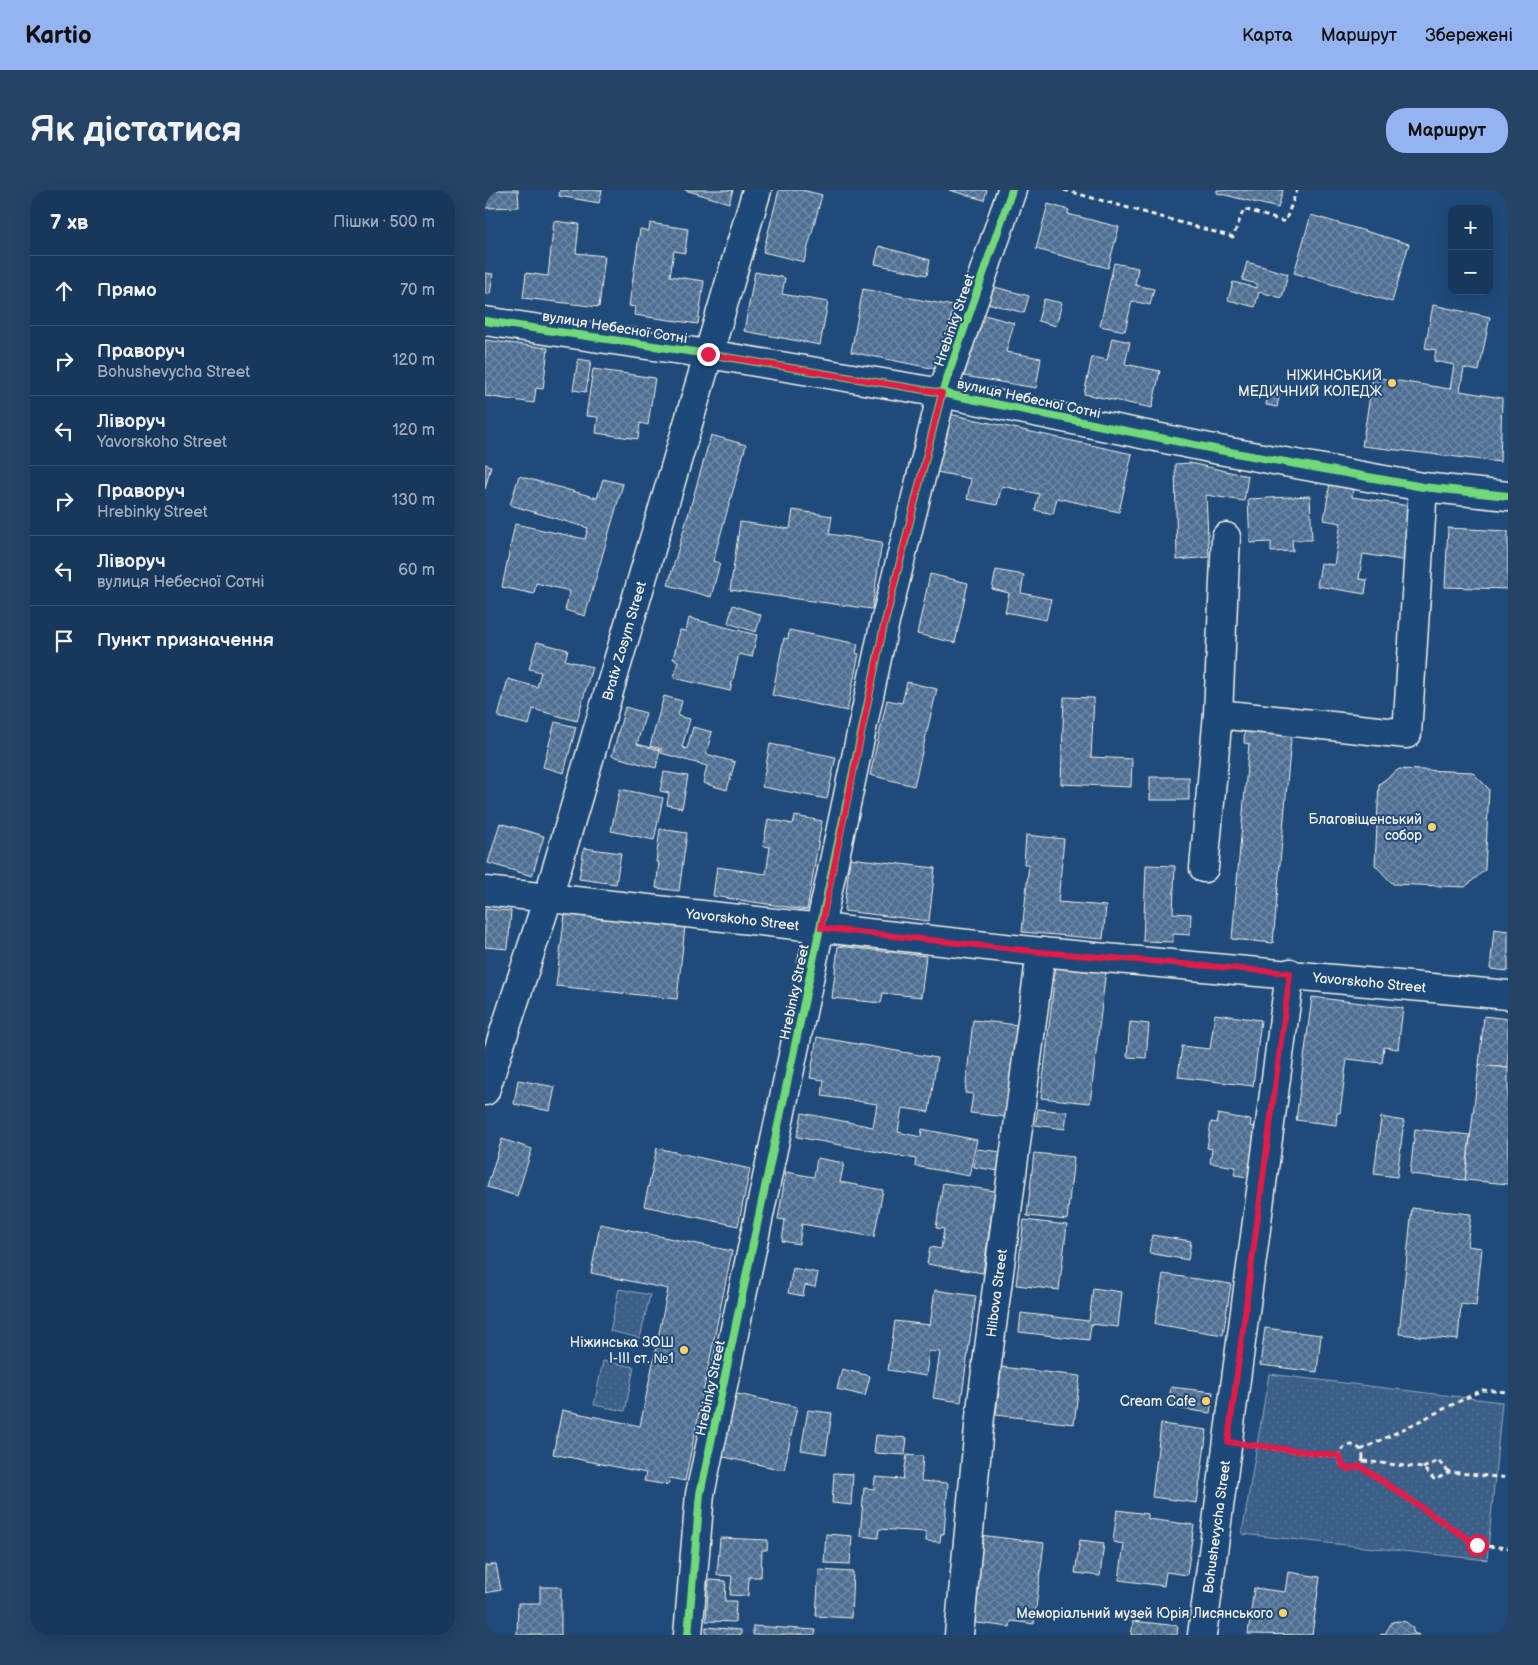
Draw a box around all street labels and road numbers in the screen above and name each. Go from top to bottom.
street label: Hrebinky Street [931,271,979,369]
street label: вулиця Небесної Сотні [541,308,689,347]
street label: вулиця Небесної Сотні [955,375,1102,422]
street label: Brativ Zosym Street [599,579,650,703]
street label: Yavorskoho Street [684,905,801,934]
street label: Hrebinky Street [776,942,813,1041]
street label: Yavorskoho Street [1311,969,1427,996]
street label: Hlibova Street [983,1247,1011,1338]
street label: Hrebinky Street [692,1338,729,1437]
street label: Bohushevycha Street [1200,1459,1234,1595]

